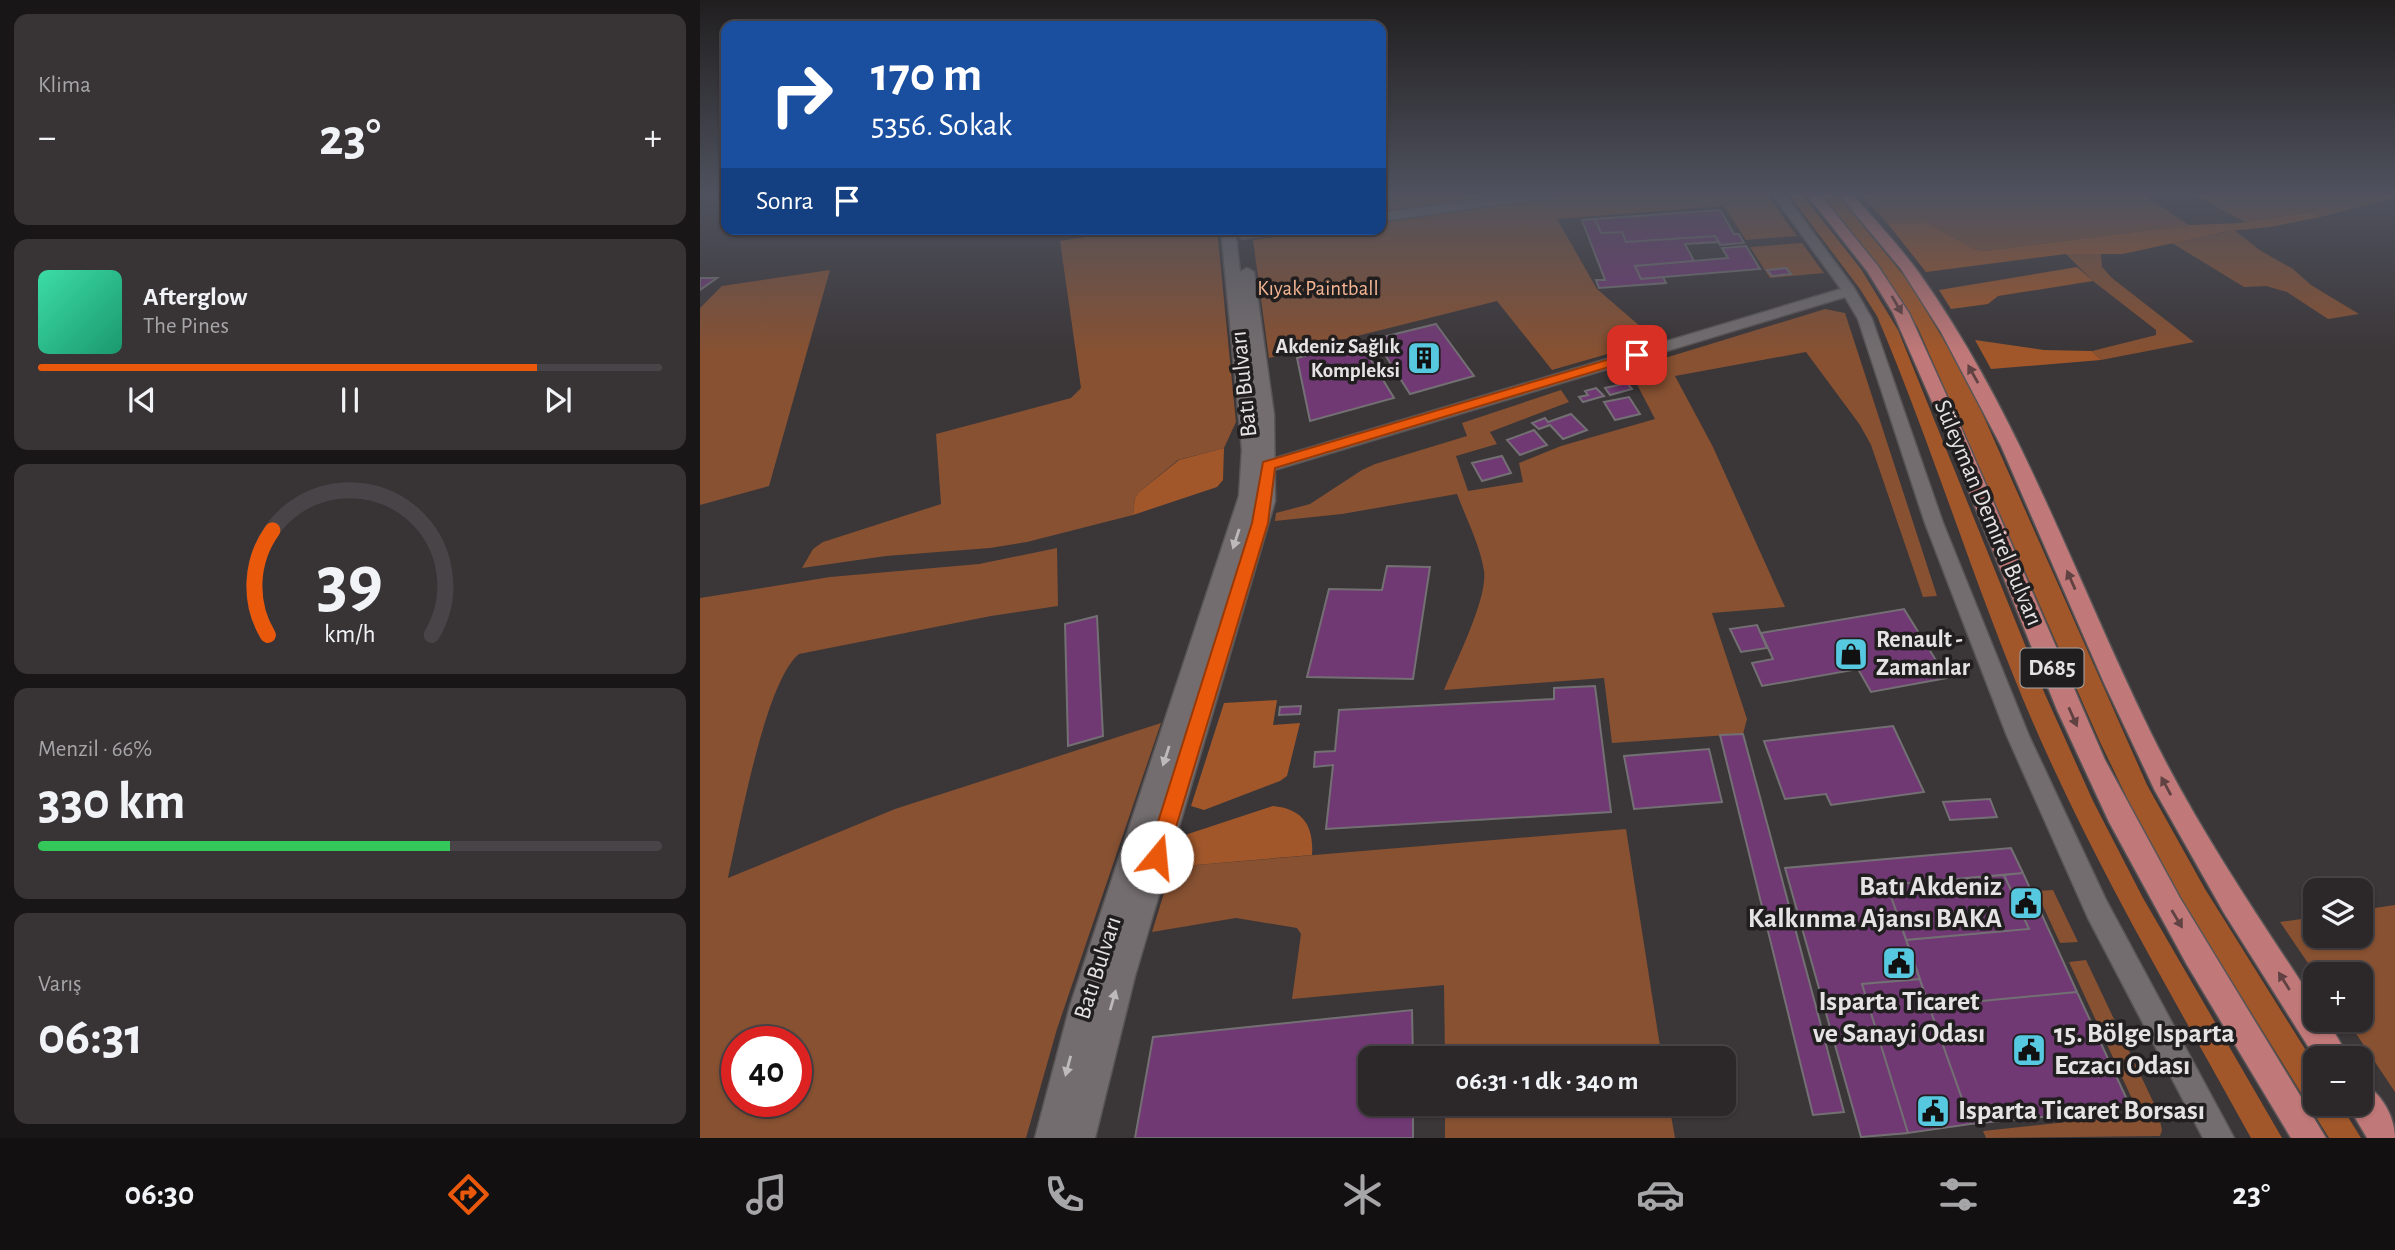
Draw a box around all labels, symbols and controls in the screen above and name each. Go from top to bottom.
icon: right [756,49,847,140]
text: 170 m [871,51,982,100]
text: Klima [38,74,91,97]
text: 5356. Sokak [871,109,1012,141]
text: 23° [319,112,381,164]
text: − [38,119,56,157]
text: + [644,119,662,157]
icon: arrive [828,182,866,220]
text: Sonra [756,188,814,214]
park label: Kıyak Paintball [1257,278,1379,299]
text: Afterglow [143,284,247,310]
one-way arrow [1891,296,1903,315]
text: The Pines [143,315,229,338]
pin [1607,325,1667,385]
street label: Batı Bulvarı [1226,330,1262,438]
place label: Akdeniz Sağlık Kompleksi [1275,336,1401,381]
icon: arrive [1618,336,1656,374]
building icon: Akdeniz Sağlık Kompleksi [1405,339,1443,377]
one-way arrow [1967,365,1979,384]
icon: previous [123,381,161,419]
icon: pause [331,381,369,419]
icon: next [539,381,577,419]
street label: Süleyman Demirel Bulvarı [1930,397,2046,629]
one-way arrow [1231,529,1241,550]
text: 39 [317,547,383,620]
one-way arrow [2065,570,2077,590]
text: km/h [324,622,376,647]
place label: Renault - Zamanlar [1876,628,1971,680]
shop icon: Renault - Zamanlar [1832,635,1870,673]
road number: D685 [2020,648,2084,688]
one-way arrow [2067,707,2079,727]
text: Menzil · 66% [38,738,152,761]
one-way arrow [1161,745,1171,766]
text: 330 km [38,776,185,828]
one-way arrow [2160,777,2172,796]
position arrow [1120,820,1194,894]
place label: Batı Akdeniz Kalkınma Ajansı BAKA [1748,873,2002,933]
map controls [2303,878,2373,1116]
button: layers [2303,878,2373,948]
public building icon: Batı Akdeniz Kalkınma Ajansı BAKA [2007,884,2045,922]
one-way arrow [2171,910,2184,929]
street label: Batı Bulvarı [1070,914,1126,1022]
public building icon: Isparta Ticaret ve Sanayi Odası [1880,944,1918,982]
button: + [2303,962,2373,1032]
one-way arrow [2277,972,2291,990]
text: Varış [38,973,82,996]
place label: Isparta Ticaret ve Sanayi Odası [1813,988,1985,1048]
one-way arrow [1109,990,1119,1011]
text: 06:31 [38,1011,143,1063]
place label: 15. Bölge Isparta Eczacı Odası [2054,1020,2235,1080]
speed limit sign: 40 [721,1026,812,1117]
public building icon: 15. Bölge Isparta Eczacı Odası [2010,1031,2048,1069]
button: − [2303,1046,2373,1116]
one-way arrow [1062,1055,1073,1077]
text: 06:31 · 1 dk · 340 m [1456,1068,1638,1094]
public building icon: Isparta Ticaret Borsası [1914,1092,1952,1130]
place label: Isparta Ticaret Borsası [1958,1097,2205,1125]
icon: directions [444,1170,493,1219]
icon: music [742,1170,791,1219]
icon: phone [1040,1170,1089,1219]
icon: climate [1338,1170,1387,1219]
icon: car [1636,1170,1685,1219]
icon: filters [1934,1170,1983,1219]
text: 06:30 [125,1178,194,1210]
text: 23° [2232,1178,2270,1210]

